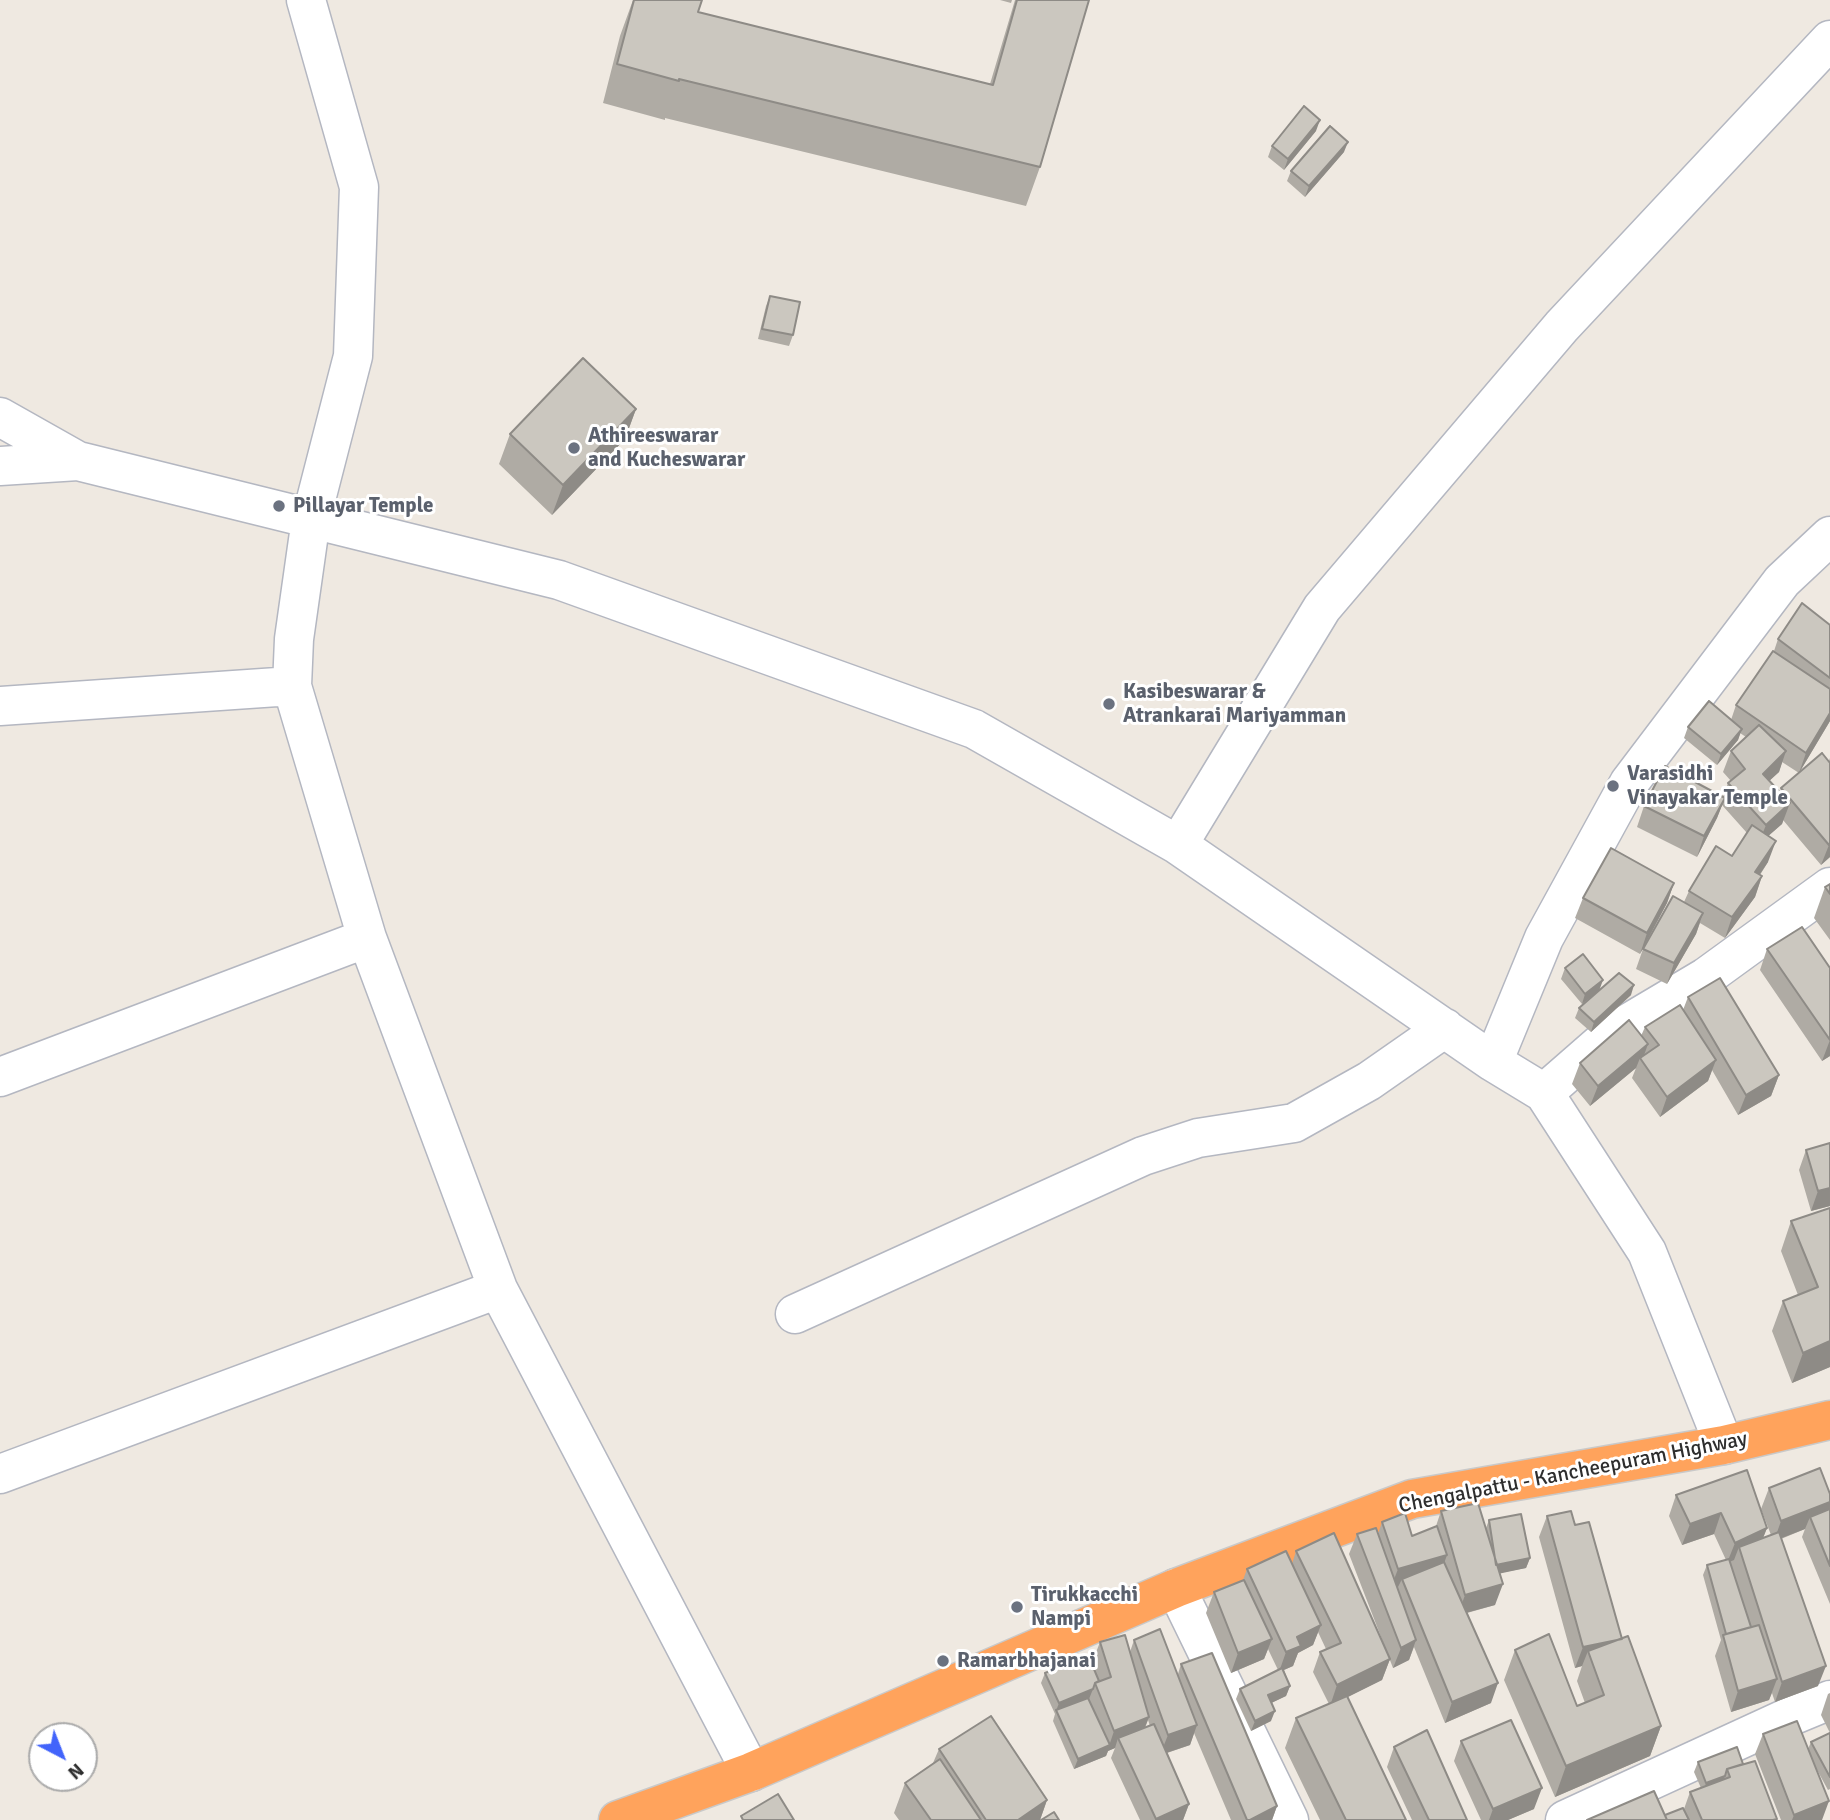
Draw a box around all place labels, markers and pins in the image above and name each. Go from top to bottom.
place label: Athireeswarar and Kucheswarar [588,423,745,473]
marker: Athireeswarar and Kucheswarar [566,440,582,456]
place label: Pillayar Temple [293,493,433,519]
marker: Pillayar Temple [271,498,287,514]
place label: Kasibeswarar & Atrankarai Mariyamman [1123,679,1346,729]
marker: Kasibeswarar & Atrankarai Mariyamman [1101,696,1117,712]
place label: Varasidhi Vinayakar Temple [1627,761,1788,811]
marker: Varasidhi Vinayakar Temple [1605,778,1621,794]
place label: Tirukkacchi Nampi [1031,1582,1138,1632]
marker: Tirukkacchi Nampi [1009,1599,1025,1615]
place label: Ramarbhajanai [957,1648,1096,1674]
marker: Ramarbhajanai [935,1653,951,1669]

